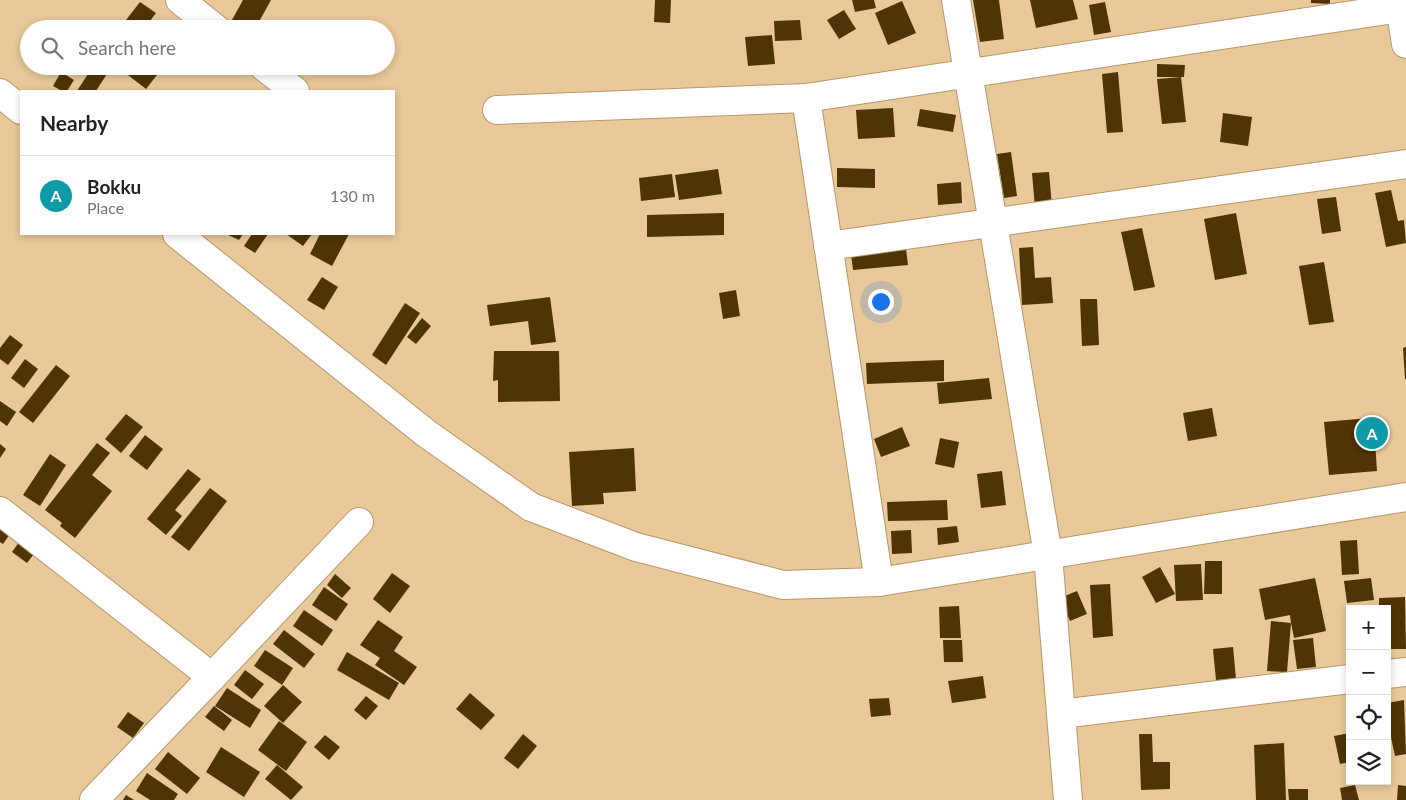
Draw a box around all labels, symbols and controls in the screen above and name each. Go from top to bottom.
search box [20,20,395,75]
icon: search [38,34,66,62]
text: Search here [78,36,176,59]
text: Nearby [40,110,108,135]
text: Bokku [87,175,141,198]
text: A [50,186,62,205]
text: 130 m [330,186,375,205]
text: Place [87,198,124,217]
your location [868,289,894,315]
pin: A [1356,414,1388,452]
map controls [1346,605,1391,785]
button: + [1346,605,1391,650]
button: − [1346,650,1391,695]
button: locate [1346,695,1391,740]
button: layers [1346,740,1391,785]

